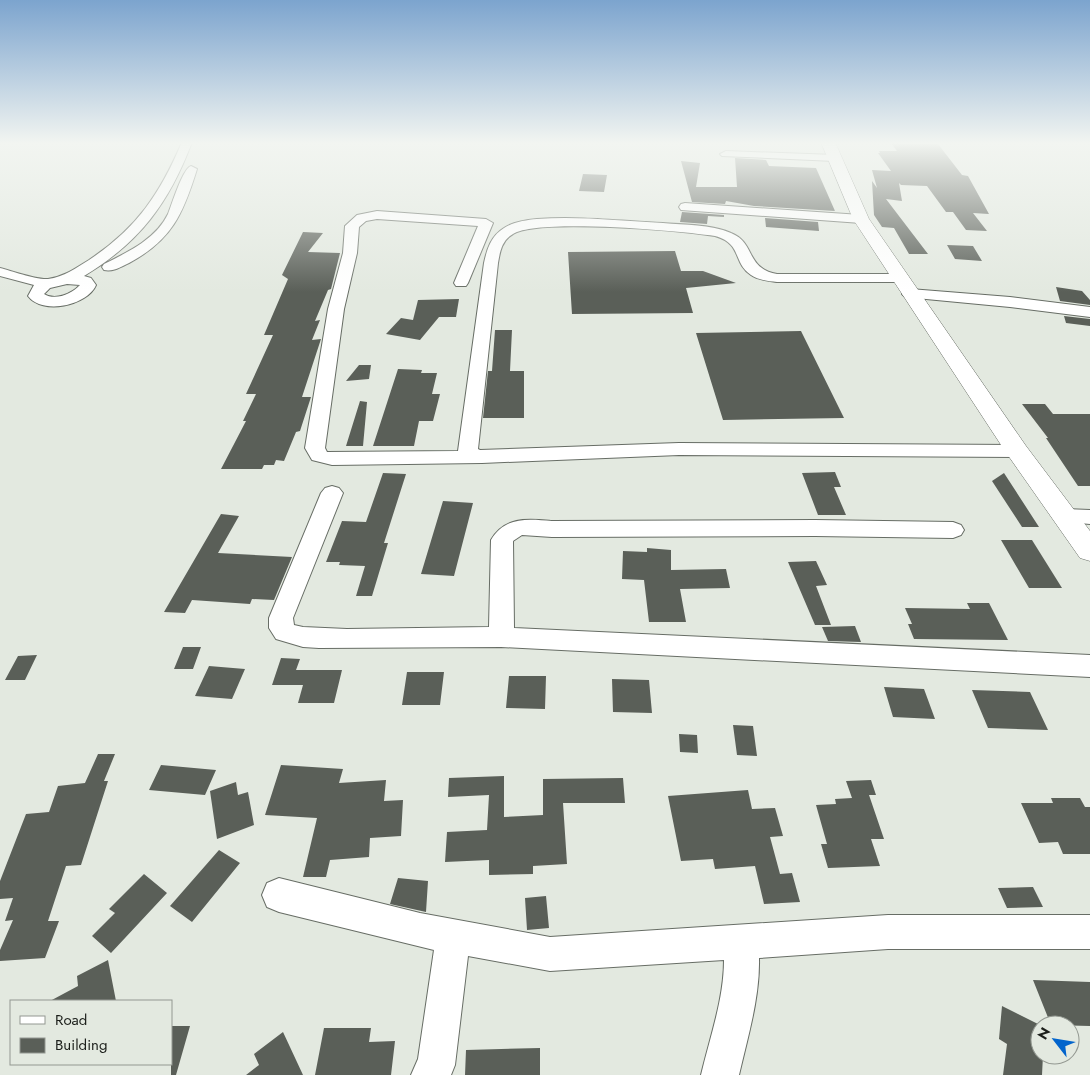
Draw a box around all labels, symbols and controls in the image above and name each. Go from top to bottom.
legend [10,1000,172,1065]
text: Road [55,1009,87,1031]
north arrow [1030,1015,1080,1065]
text: N [1032,1023,1055,1043]
text: Building [55,1034,107,1056]

